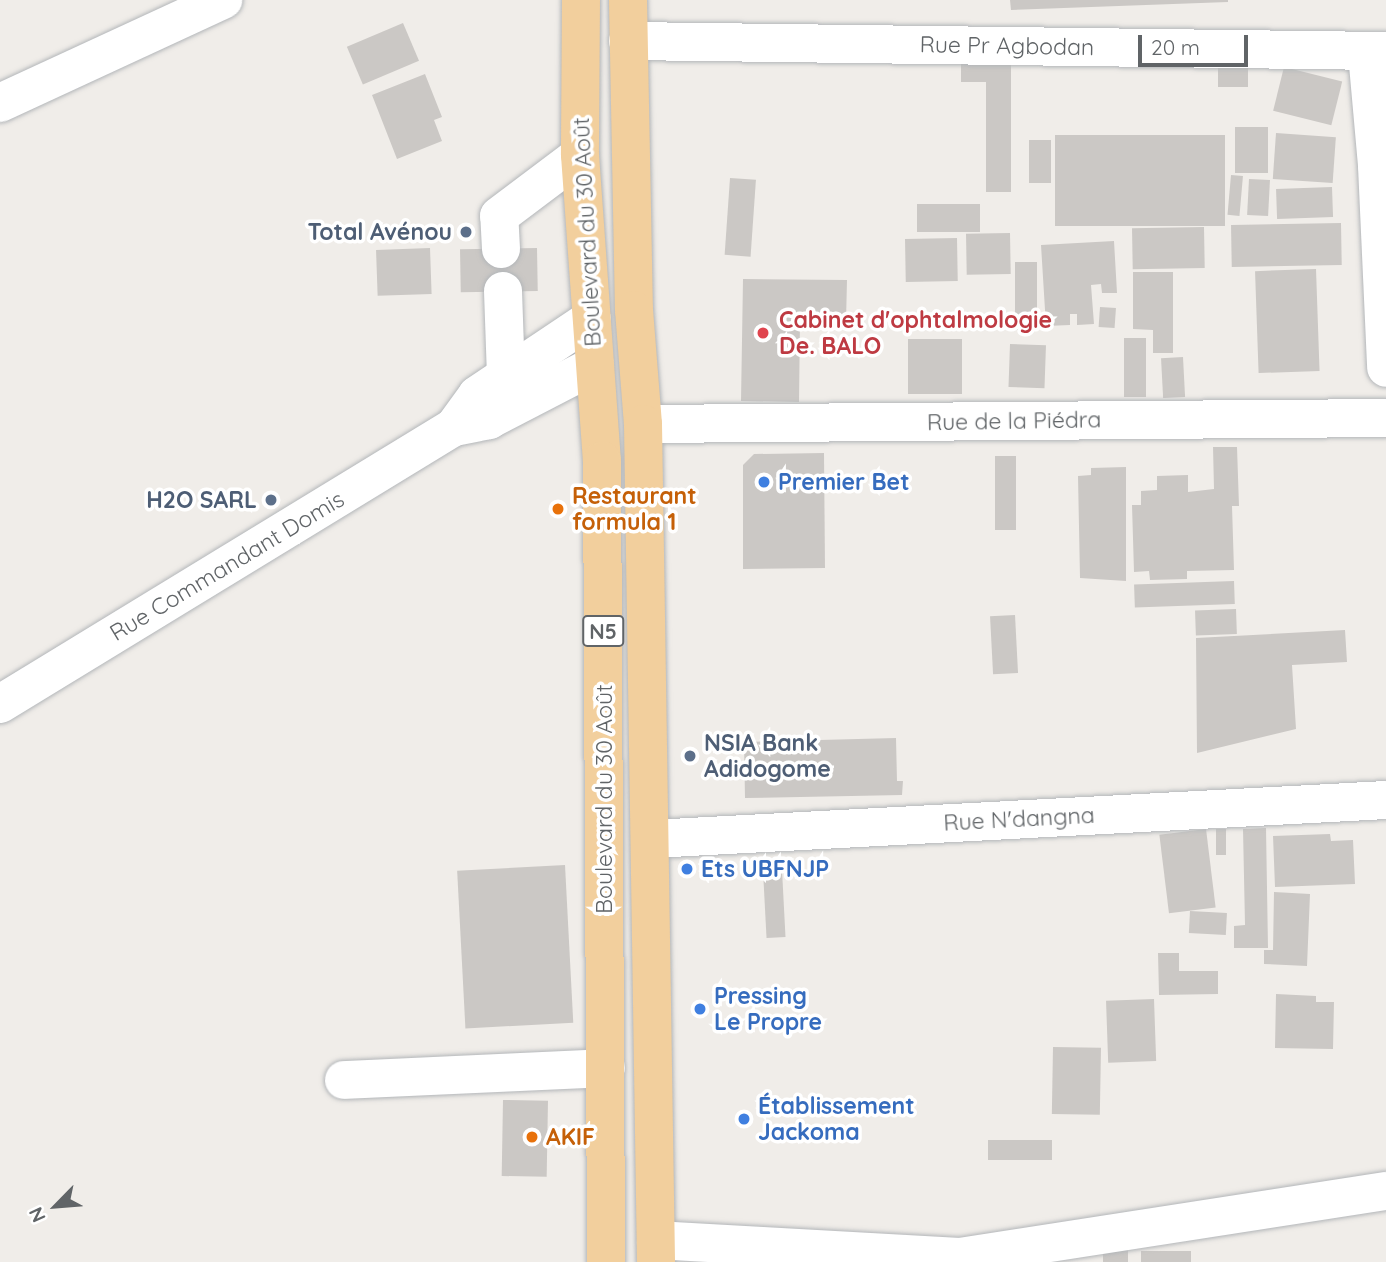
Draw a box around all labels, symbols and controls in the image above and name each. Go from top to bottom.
scale bar [1141,21,1251,65]
street label: Rue Pr Agbodan [919,31,1095,61]
text: 20 m [1151,34,1200,60]
street label: Boulevard du 30 Août [567,117,607,347]
place label: Total Avénou [308,218,452,246]
marker: Total Avénou [458,224,474,240]
place label: Cabinet d'ophtalmologie De. BALO [779,306,1052,360]
marker: Cabinet d'ophtalmologie De. BALO [753,323,773,343]
street label: Rue de la Piédra [927,406,1101,436]
place label: Premier Bet [778,468,910,496]
marker: Premier Bet [756,474,772,490]
place label: Restaurant formula 1 [572,482,697,536]
street label: Rue Commandant Domis [105,485,349,647]
place label: H2O SARL [146,486,257,514]
marker: H2O SARL [263,492,279,508]
marker: Restaurant formula 1 [550,501,566,517]
road number: N5 [582,614,624,648]
street label: Boulevard du 30 Août [590,684,618,914]
place label: NSIA Bank Adidogome [704,729,831,783]
marker: NSIA Bank Adidogome [682,748,698,764]
street label: Rue N'dangna [943,801,1095,837]
place label: Ets UBFNJP [701,855,829,883]
marker: Ets UBFNJP [679,861,695,877]
place label: Pressing Le Propre [714,982,822,1036]
marker: Pressing Le Propre [692,1001,708,1017]
place label: Établissement Jackoma [758,1092,915,1146]
marker: Établissement Jackoma [736,1111,752,1127]
place label: AKIF [546,1123,595,1151]
marker: AKIF [524,1129,540,1145]
north arrow [21,1171,91,1241]
text: N [23,1203,51,1226]

